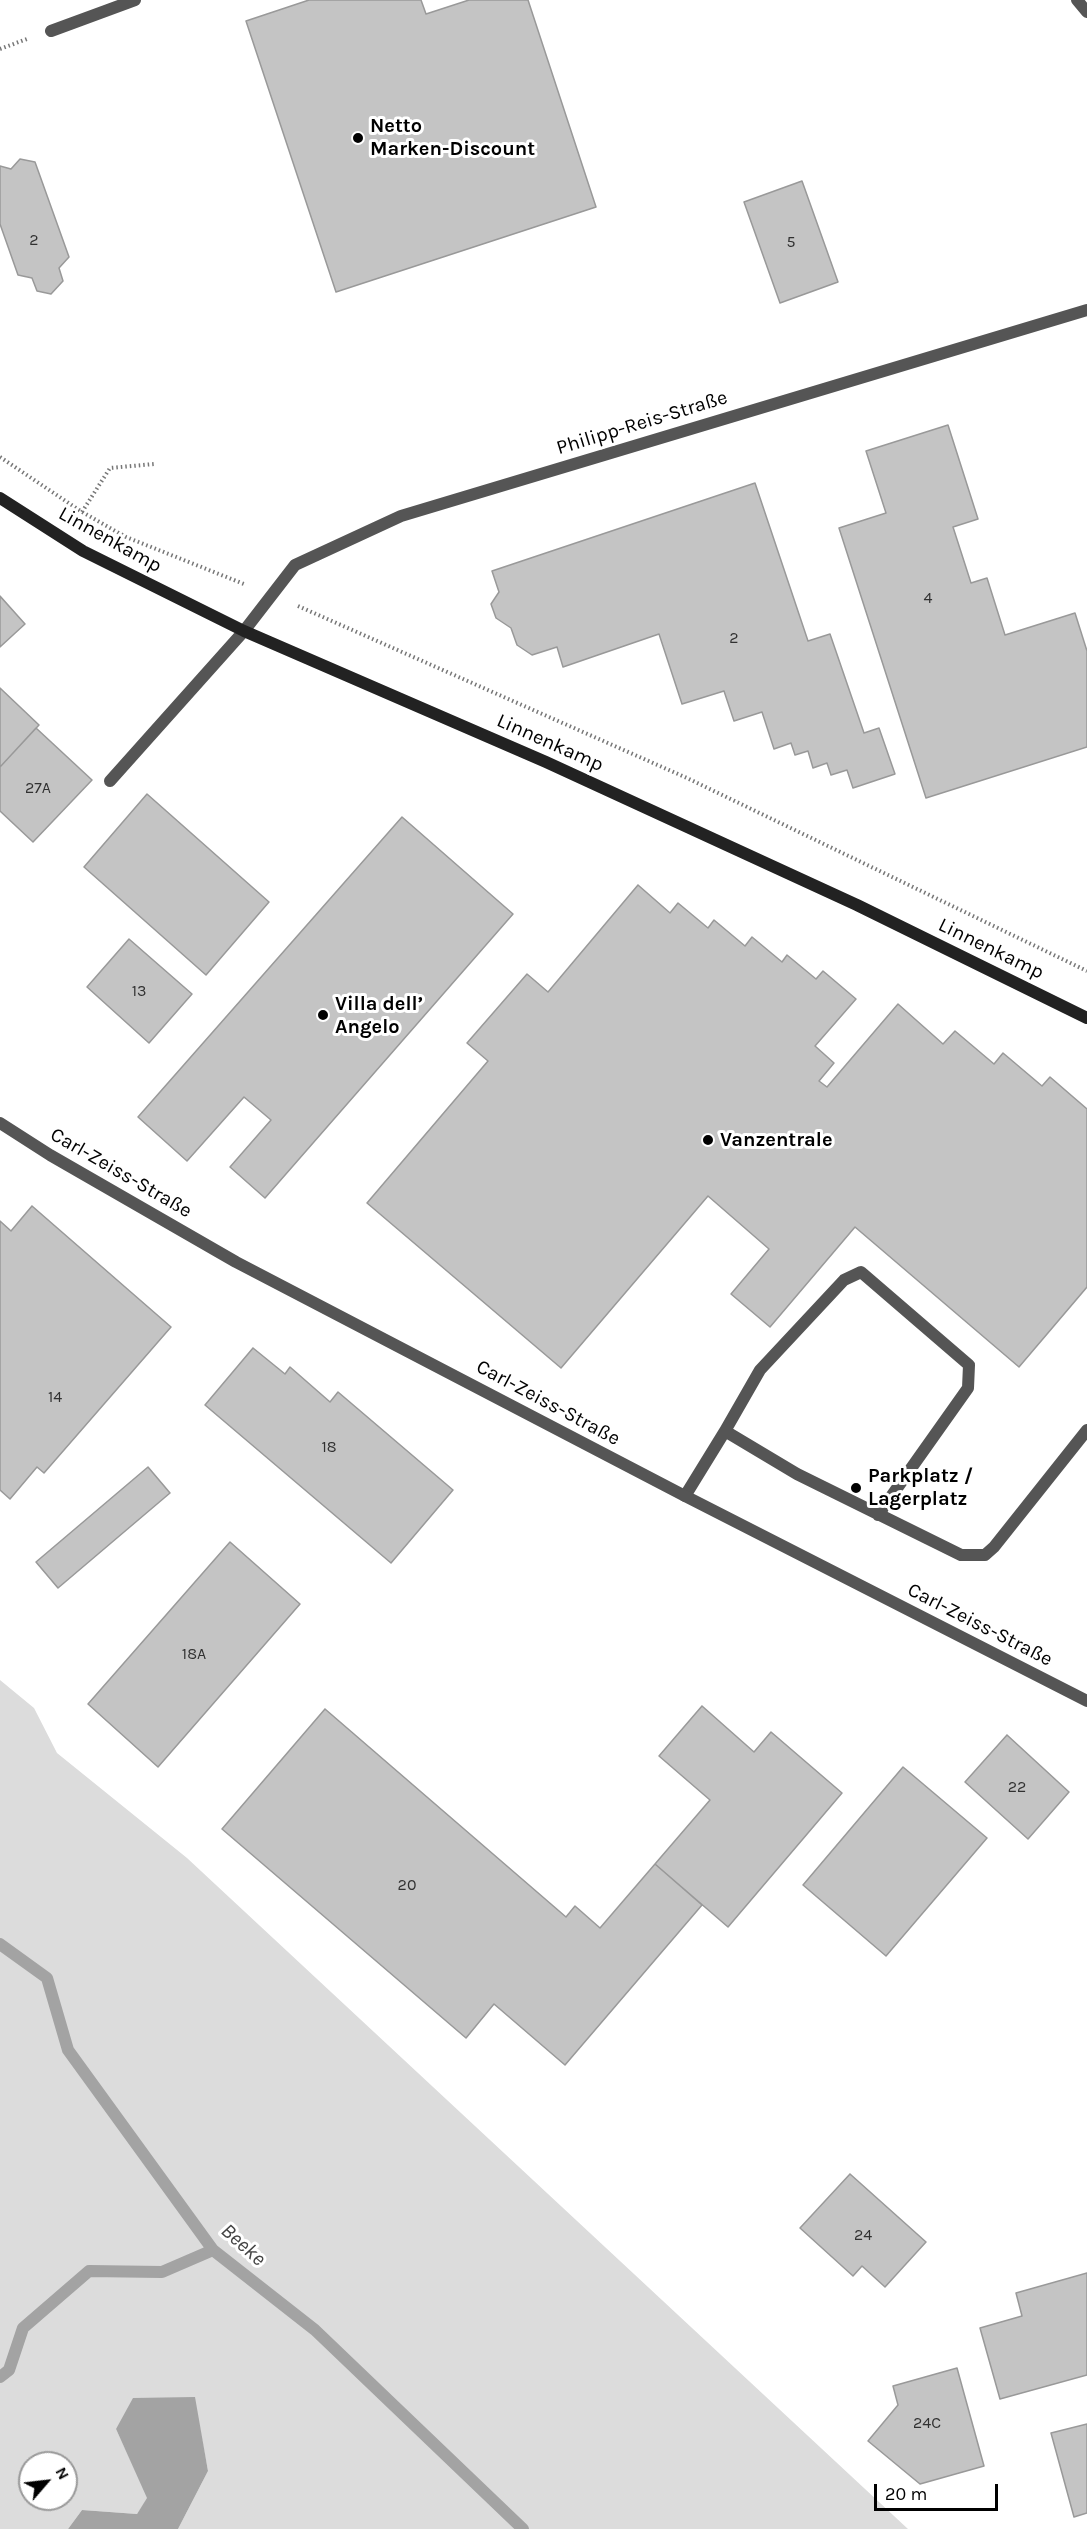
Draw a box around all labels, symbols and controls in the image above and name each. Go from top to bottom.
place label: Netto Marken-Discount [370,114,535,161]
marker: Netto Marken-Discount [351,131,365,145]
house number: 2 [29,230,39,250]
house number: 5 [786,232,796,252]
street label: Philipp-Reis-Straße [554,386,730,460]
street label: Linnenkamp [54,502,166,578]
house number: 4 [924,588,932,608]
house number: 2 [729,628,739,648]
street label: Linnenkamp [493,709,607,777]
house number: 27A [25,778,51,798]
street label: Linnenkamp [934,913,1048,985]
house number: 13 [132,981,146,1001]
place label: Villa dell’ Angelo [335,992,423,1039]
marker: Villa dell’ Angelo [316,1008,330,1022]
street label: Carl-Zeiss-Straße [46,1123,196,1223]
place label: Vanzentrale [720,1128,832,1152]
marker: Vanzentrale [701,1133,715,1147]
street label: Carl-Zeiss-Straße [472,1355,624,1451]
house number: 14 [48,1387,62,1407]
house number: 18 [321,1437,337,1457]
place label: Parkplatz / Lagerplatz [868,1464,973,1511]
marker: Parkplatz / Lagerplatz [849,1481,863,1495]
street label: Carl-Zeiss-Straße [903,1578,1057,1672]
house number: 18A [182,1644,206,1664]
house number: 22 [1008,1777,1026,1797]
house number: 20 [398,1875,416,1895]
water label: Beeke [215,2218,271,2272]
house number: 24 [854,2225,872,2245]
house number: 24C [913,2413,941,2433]
north arrow [18,2451,78,2511]
text: N [51,2464,74,2483]
scale bar [877,2472,1002,2510]
text: 20 m [885,2483,927,2505]

